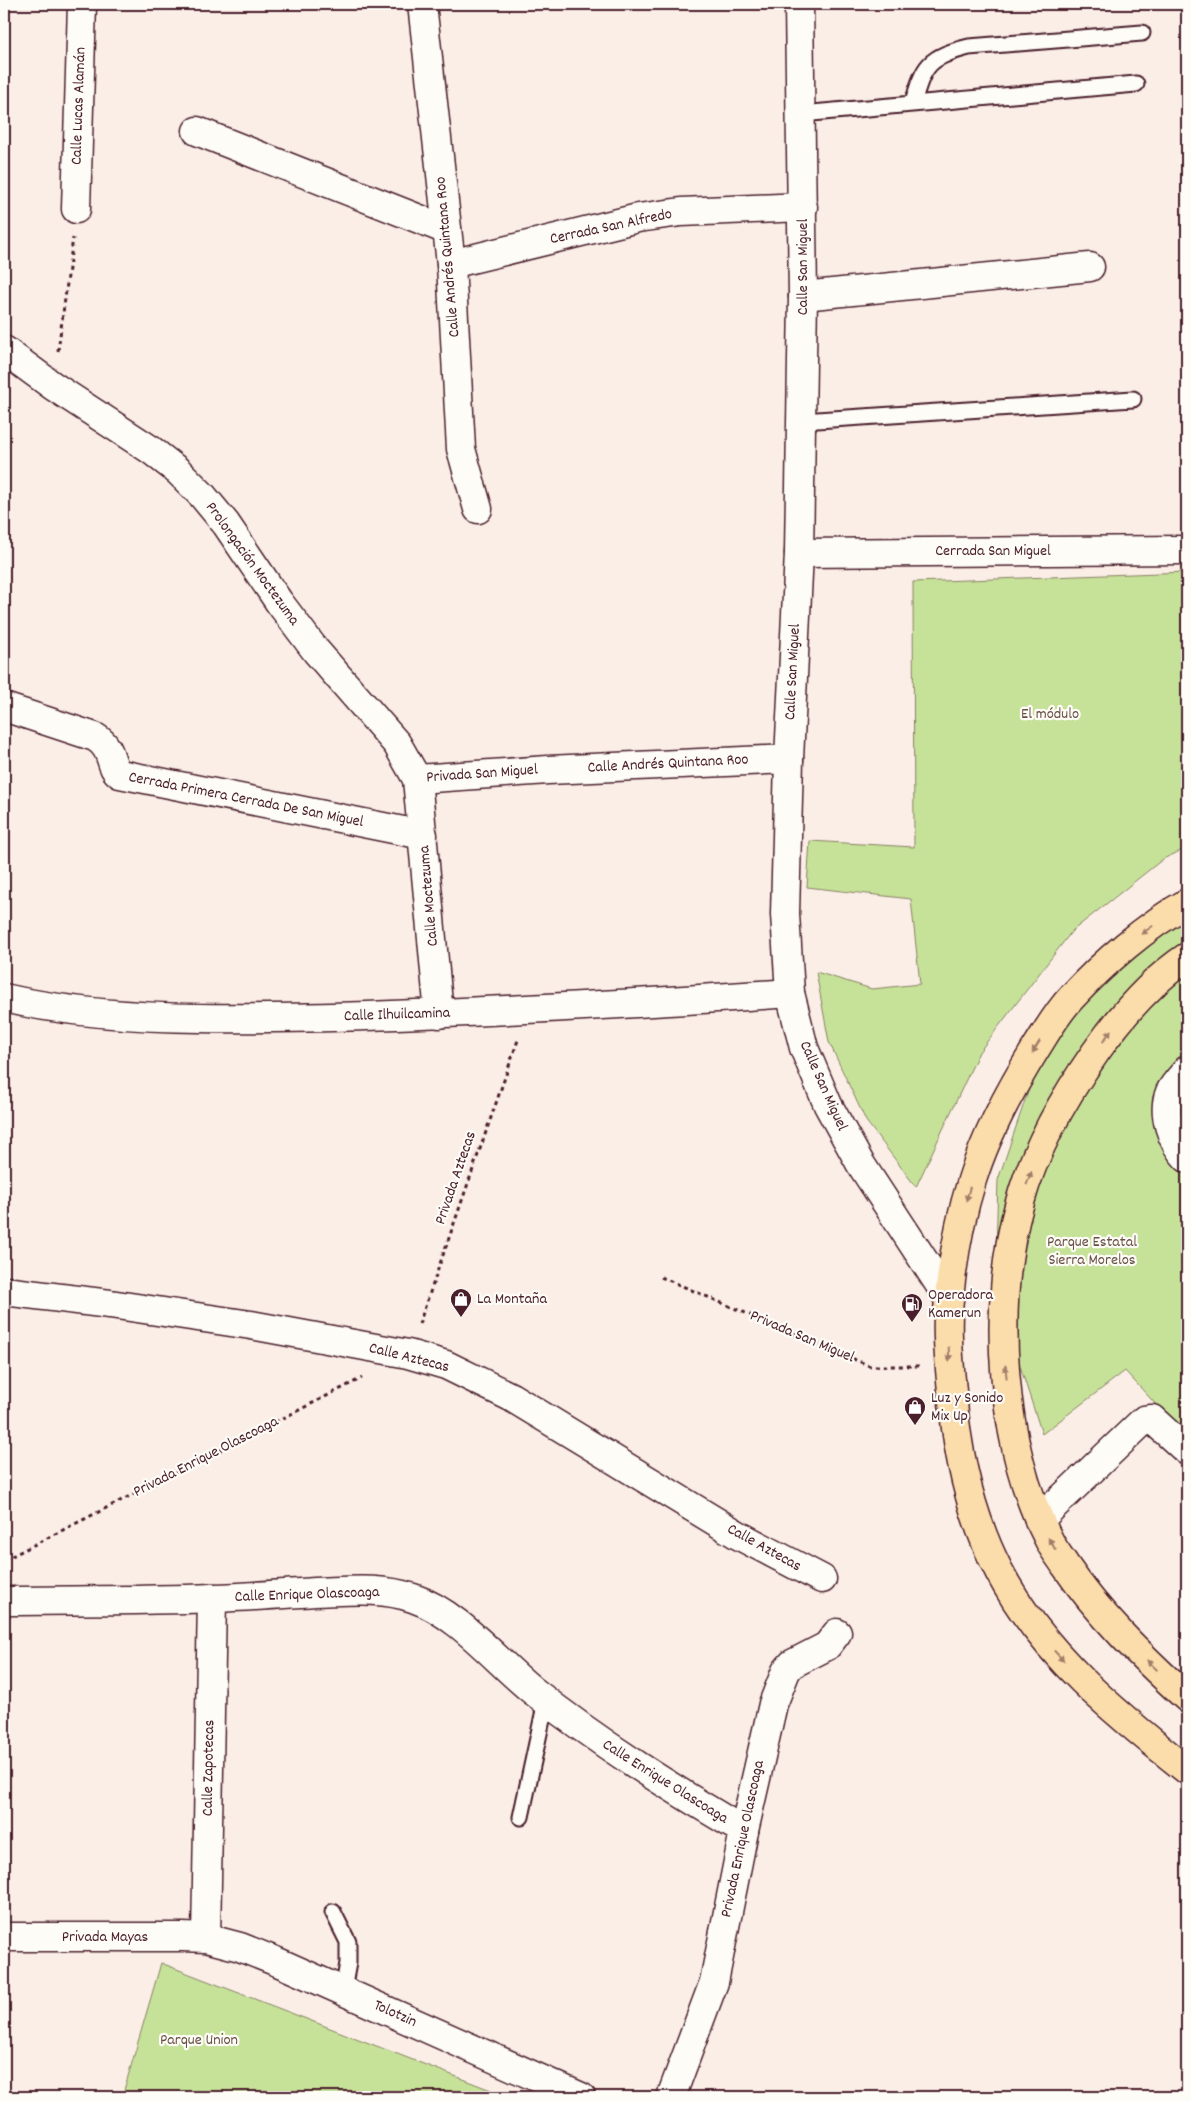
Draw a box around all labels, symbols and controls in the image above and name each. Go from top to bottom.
street label: Calle Lucas Alamán [65,47,93,165]
street label: Calle Andrés Quintana Roo [430,176,466,338]
street label: Cerrada San Alfredo [548,203,674,251]
street label: Calle San Miguel [792,219,815,315]
street label: Prolongación Moctezuma [199,497,305,631]
street label: Cerrada San Miguel [935,540,1051,563]
street label: Calle San Miguel [779,623,807,721]
park label: El módulo [1021,703,1079,726]
street label: Calle Andrés Quintana Roo [587,748,749,780]
street label: Privada San Miguel [426,759,539,789]
street label: Cerrada Primera Cerrada De San Miguel [127,766,366,834]
street label: Calle Moctezuma [413,844,445,947]
one-way arrow [1140,925,1154,935]
street label: Calle Ilhuilcamina [344,1002,451,1028]
one-way arrow [1102,1029,1112,1043]
street label: Calle San Miguel [793,1037,853,1135]
one-way arrow [1032,1041,1041,1054]
street label: Privada Aztecas [429,1128,483,1228]
one-way arrow [1026,1170,1033,1185]
one-way arrow [964,1186,972,1201]
park label: Parque Estatal Sierra Morelos [1047,1231,1137,1272]
place label: Operadora Kamerun [928,1284,994,1325]
shop icon: La Montaña [449,1287,473,1318]
place label: La Montaña [477,1288,547,1311]
fuel station icon: Operadora Kamerun [900,1292,924,1323]
street label: Privada San Miguel [746,1305,858,1369]
street label: Calle Aztecas [366,1337,452,1379]
one-way arrow [945,1347,953,1363]
one-way arrow [1002,1364,1010,1380]
place label: Luz y Sonido Mix Up [931,1387,1003,1428]
shop icon: Luz y Sonido Mix Up [903,1395,927,1426]
street label: Privada Enrique Olascoaga [129,1410,283,1504]
street label: Calle Aztecas [722,1518,806,1578]
one-way arrow [1047,1538,1057,1551]
street label: Calle Enrique Olascoaga [234,1581,380,1609]
one-way arrow [1053,1649,1065,1661]
one-way arrow [1146,1659,1158,1671]
street label: Calle Zapotecas [197,1719,221,1816]
street label: Calle Enrique Olascoaga [598,1734,733,1830]
street label: Privada Enrique Olascoaga [715,1758,771,1920]
street label: Privada Mayas [62,1926,149,1949]
street label: Tolotzin [370,1994,420,2034]
park label: Parque Union [160,2029,238,2052]

